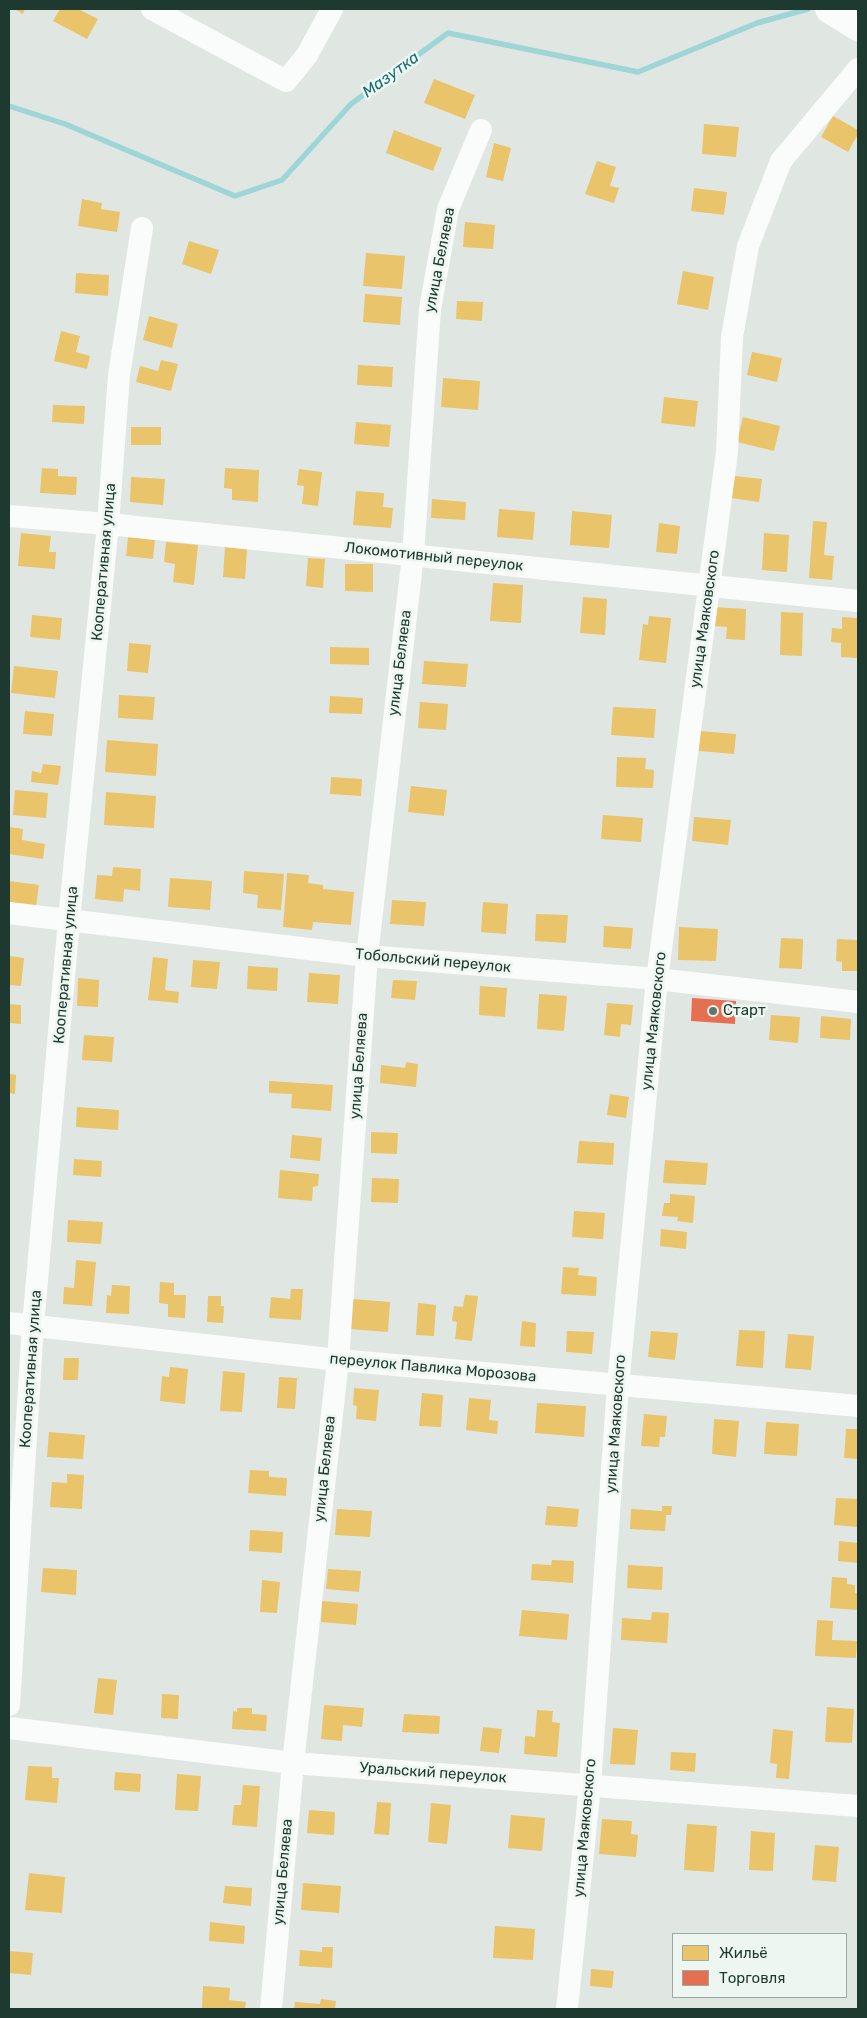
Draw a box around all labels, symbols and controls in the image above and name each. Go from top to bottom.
water label: Мазутка [359,48,423,102]
street label: улица Беляева [421,206,459,314]
street label: Кооперативная улица [88,482,120,642]
street label: Локомотивный переулок [344,539,524,575]
street label: улица Маяковского [686,549,724,689]
street label: улица Беляева [385,609,415,717]
street label: Кооперативная улица [50,885,82,1045]
street label: Тобольский переулок [354,945,512,977]
street label: улица Маяковского [638,951,670,1091]
place label: Старт [723,1002,766,1020]
marker: Старт [707,1005,719,1017]
street label: улица Беляева [346,1012,372,1120]
street label: Кооперативная улица [16,1289,46,1449]
street label: переулок Павлика Морозова [329,1350,537,1386]
street label: улица Маяковского [602,1354,630,1494]
street label: улица Беляева [310,1415,340,1523]
street label: улица Маяковского [570,1758,600,1898]
street label: Уральский переулок [359,1759,507,1787]
street label: улица Беляева [269,1818,297,1926]
legend [672,1933,847,1998]
text: Жильё [719,1944,768,1962]
text: Торговля [719,1969,785,1987]

